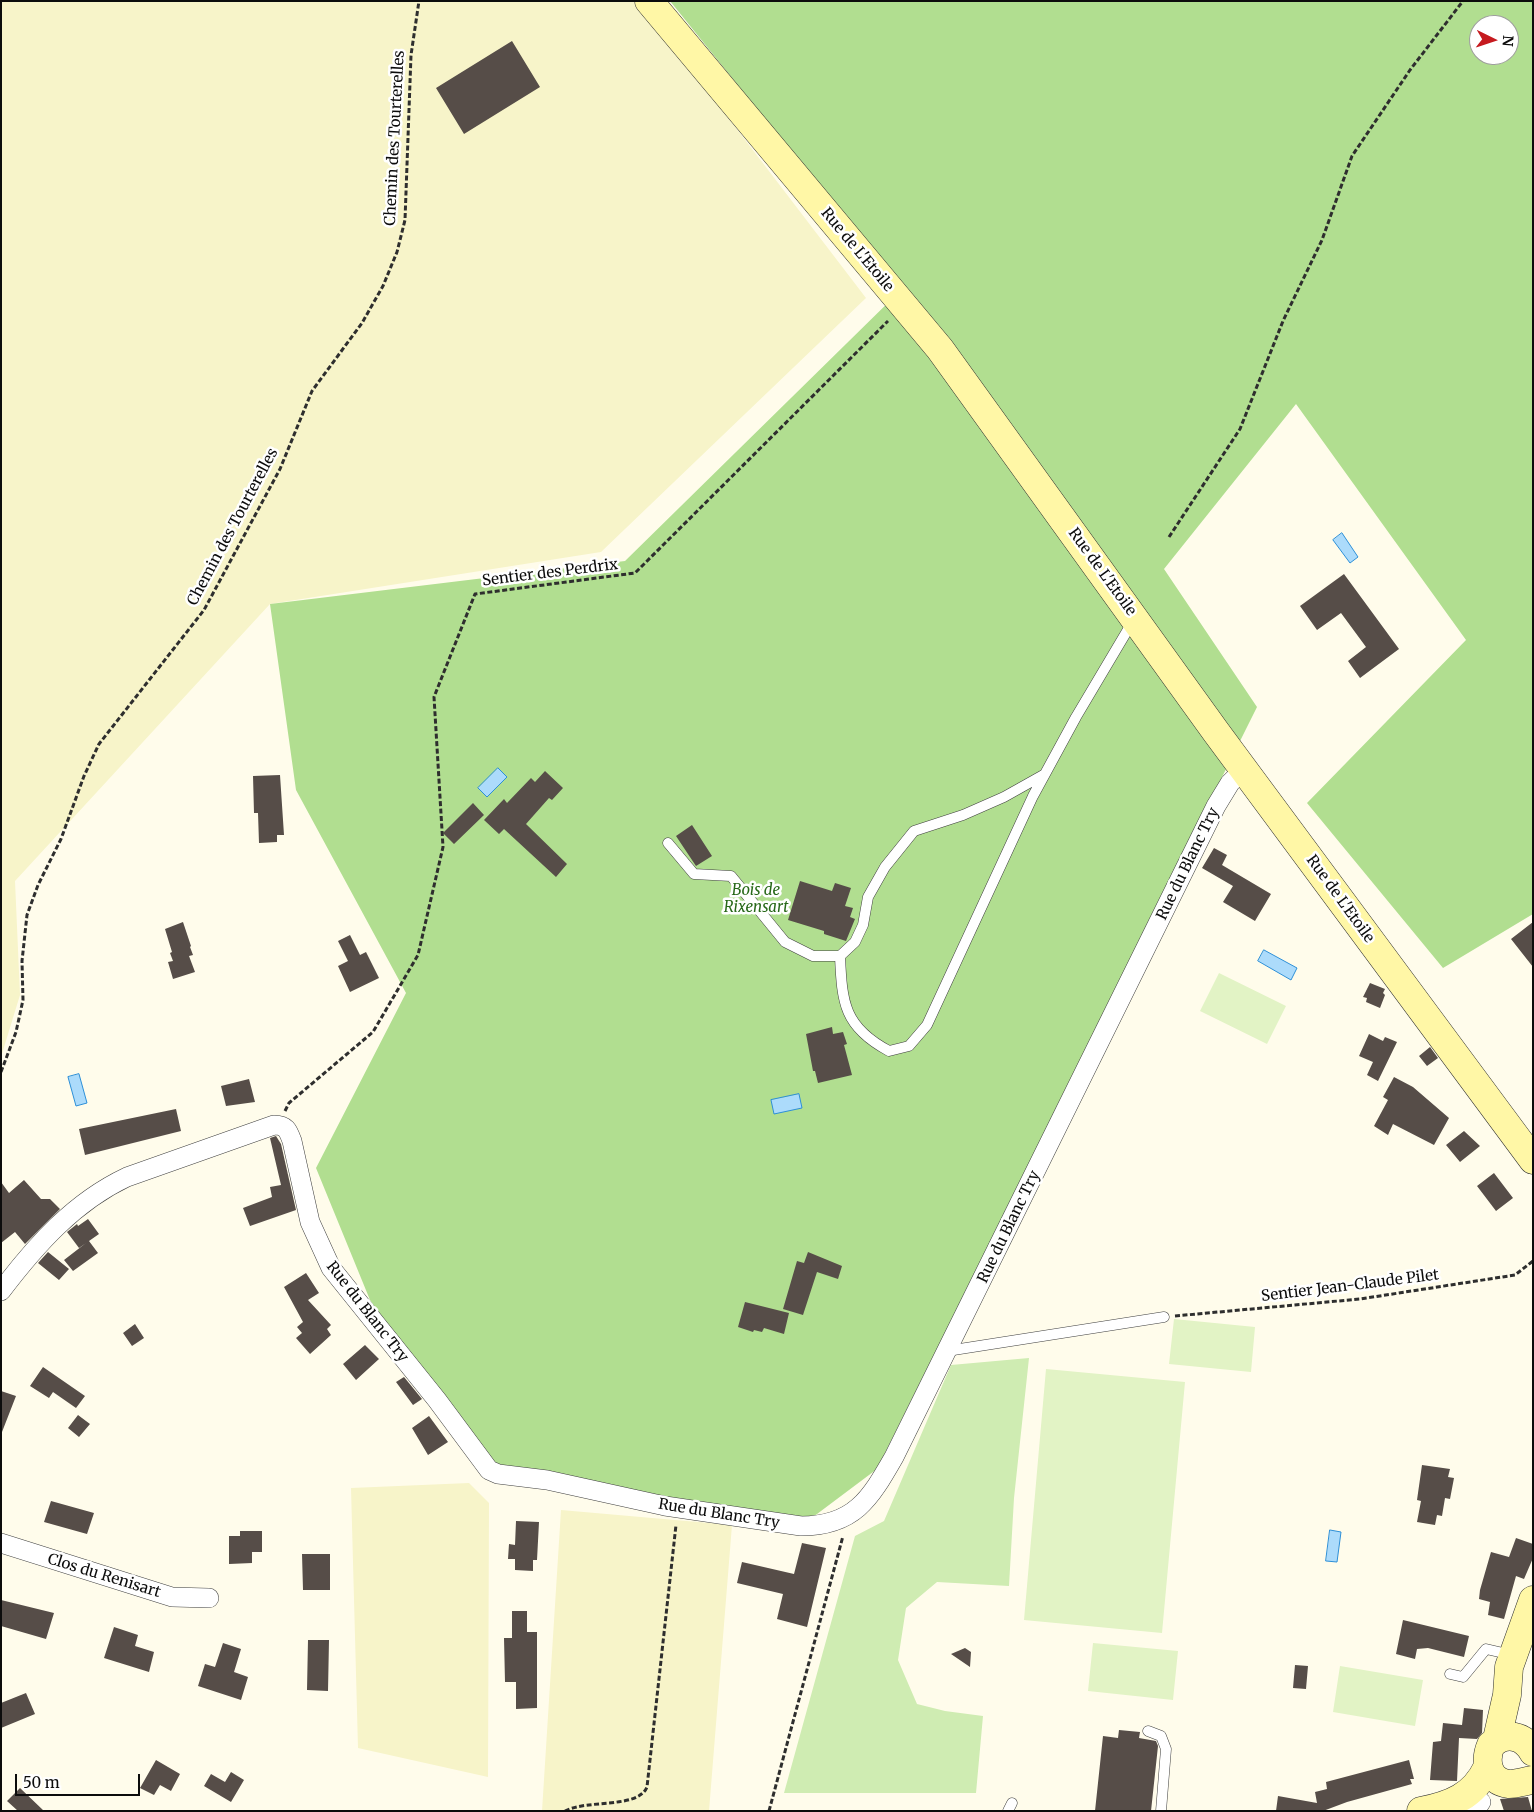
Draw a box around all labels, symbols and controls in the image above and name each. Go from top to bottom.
north arrow [1469,15,1519,65]
text: N [1499,35,1517,47]
street label: Chemin des Tourterelles [381,50,409,226]
street label: Rue de L'Etoile [817,204,897,296]
street label: Chemin des Tourterelles [184,445,282,609]
street label: Rue de L'Etoile [1064,525,1140,619]
street label: Sentier des Perdrix [481,556,619,590]
street label: Rue du Blanc Try [1153,805,1223,923]
street label: Rue de L'Etoile [1302,852,1378,946]
park label: Bois de Rixensart [724,882,788,917]
street label: Rue du Blanc Try [974,1168,1044,1286]
street label: Rue du Blanc Try [322,1258,412,1366]
street label: Sentier Jean-Claude Pilet [1260,1266,1440,1306]
street label: Rue du Blanc Try [657,1496,781,1532]
street label: Clos du Renisart [45,1550,163,1602]
scale bar [18,1764,142,1796]
text: 50 m [23,1773,60,1792]

